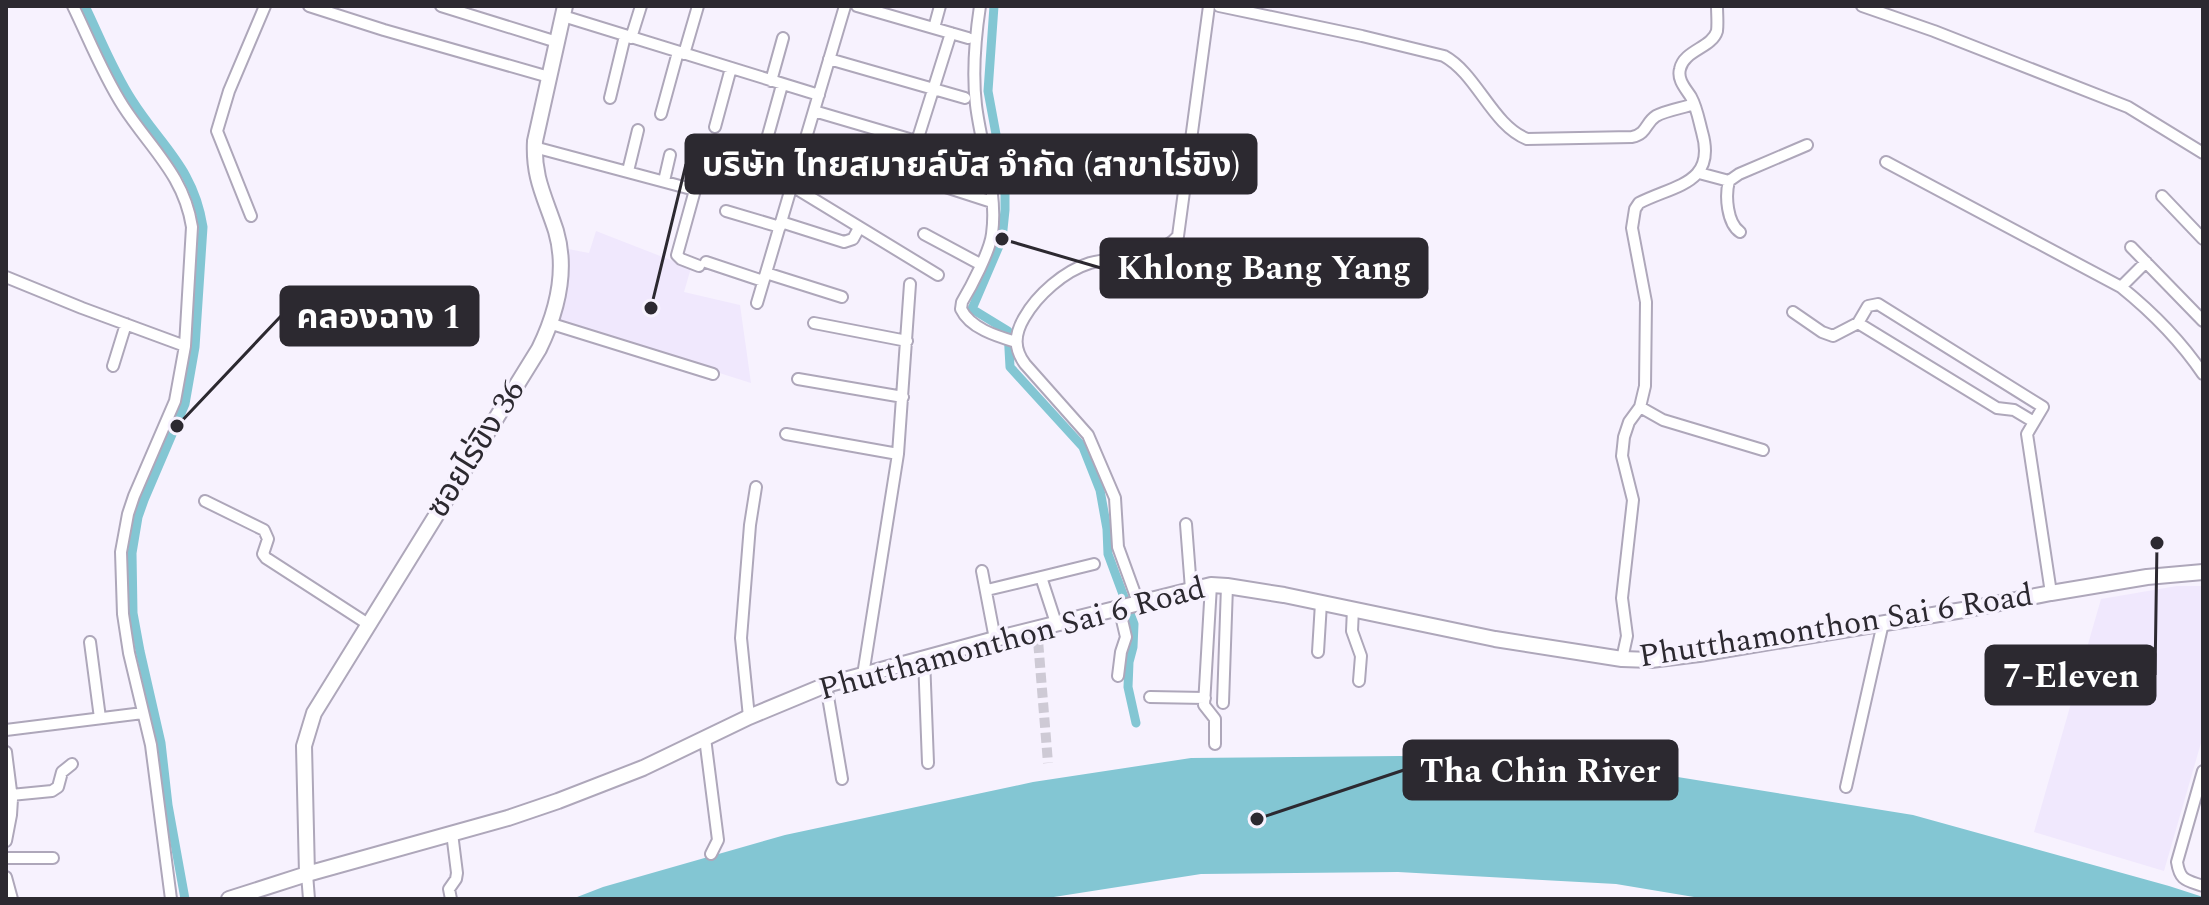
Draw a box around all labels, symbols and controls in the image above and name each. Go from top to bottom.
callout: บริษัท ไทยสมายล์บัส จำกัด (สาขาไร่ขิง) [686,135,1256,193]
text: บริษัท ไทยสมายล์บัส จำกัด (สาขาไร่ขิง) [702,140,1240,192]
callout: Khlong Bang Yang [1101,239,1427,297]
text: Khlong Bang Yang [1117,243,1411,295]
callout: คลองฉาง 1 [281,287,478,345]
text: คลองฉาง 1 [297,292,461,344]
street label: ซอยไร่ขิง 36 [414,370,538,528]
street label: Phutthamonthon Sai 6 Road [813,564,1211,714]
street label: Phutthamonthon Sai 6 Road [1635,571,2037,681]
callout: 7-Eleven [1986,646,2155,704]
text: 7-Eleven [2003,651,2140,703]
callout: Tha Chin River [1404,741,1677,799]
text: Tha Chin River [1420,746,1661,798]

